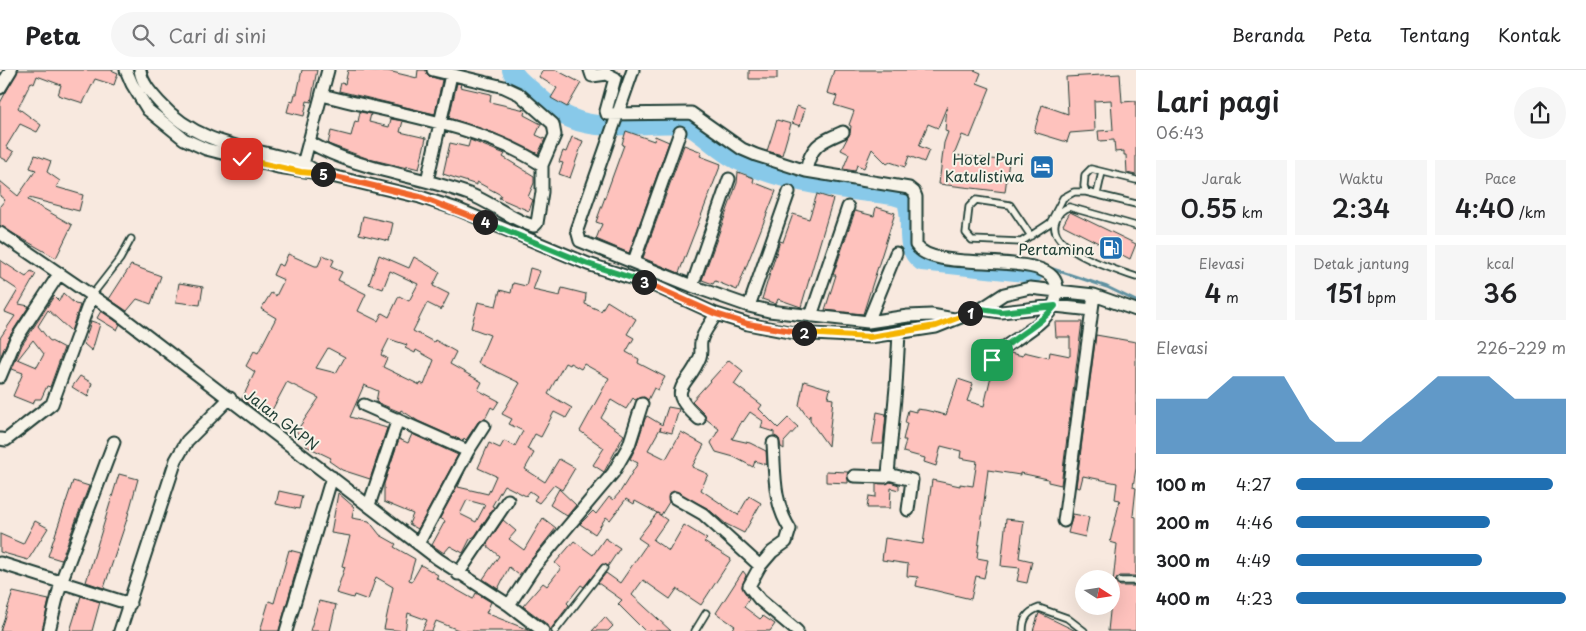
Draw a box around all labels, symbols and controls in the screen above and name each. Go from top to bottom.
search box [111,12,461,57]
text: Peta [25,17,81,53]
icon: search [129,21,157,49]
text: Cari di sini [169,21,266,49]
text: Beranda [1232,21,1305,48]
text: Peta [1333,21,1371,48]
text: Tentang [1399,21,1470,48]
text: Kontak [1498,21,1561,48]
text: Lari pagi [1156,79,1280,122]
button: share [1514,87,1566,139]
text: 06:43 [1156,120,1204,144]
pin [221,138,263,180]
icon: check [228,145,256,173]
place label: Hotel Puri Katulistiwa [945,147,1025,187]
hotel icon: Hotel Puri Katulistiwa [1029,154,1055,180]
pin: 5 [310,162,336,186]
text: 5 [319,164,328,185]
text: Jarak [1202,168,1242,189]
text: Waktu [1339,168,1383,189]
text: Pace [1485,168,1516,189]
text: 0.55 [1180,189,1237,227]
text: 2:34 [1332,189,1390,227]
text: 4:40 [1455,189,1514,227]
text: km [1237,202,1263,223]
text: /km [1514,202,1546,223]
pin: 4 [472,210,498,234]
text: 4 [481,212,490,233]
fuel station icon: Pertamina [1098,235,1124,261]
place label: Pertamina [1018,237,1095,260]
text: Elevasi [1199,253,1244,274]
text: Detak jantung [1313,253,1409,274]
text: kcal [1486,253,1514,274]
pin: 3 [632,270,656,294]
text: 3 [640,272,649,293]
text: 4 [1205,274,1221,312]
text: 151 [1326,274,1363,312]
text: 36 [1483,274,1517,312]
text: m [1221,287,1239,308]
text: bpm [1363,287,1396,308]
pin: 1 [958,300,982,326]
text: 1 [967,303,974,324]
pin: 2 [792,320,816,346]
text: 2 [800,323,809,344]
text: Elevasi [1156,335,1208,359]
text: 226–229 m [1476,335,1566,359]
pin [971,339,1013,381]
icon: arrive [978,346,1006,374]
street label: Jalan GKPN [240,382,324,456]
text: 100 m [1156,472,1206,496]
text: 4:27 [1236,472,1271,496]
text: 200 m [1156,510,1210,534]
text: 4:46 [1236,510,1273,534]
text: 300 m [1156,548,1210,572]
text: 4:49 [1236,548,1271,572]
north arrow [1075,570,1120,615]
map controls [1075,570,1120,615]
text: 400 m [1156,586,1210,610]
text: 4:23 [1236,586,1273,610]

